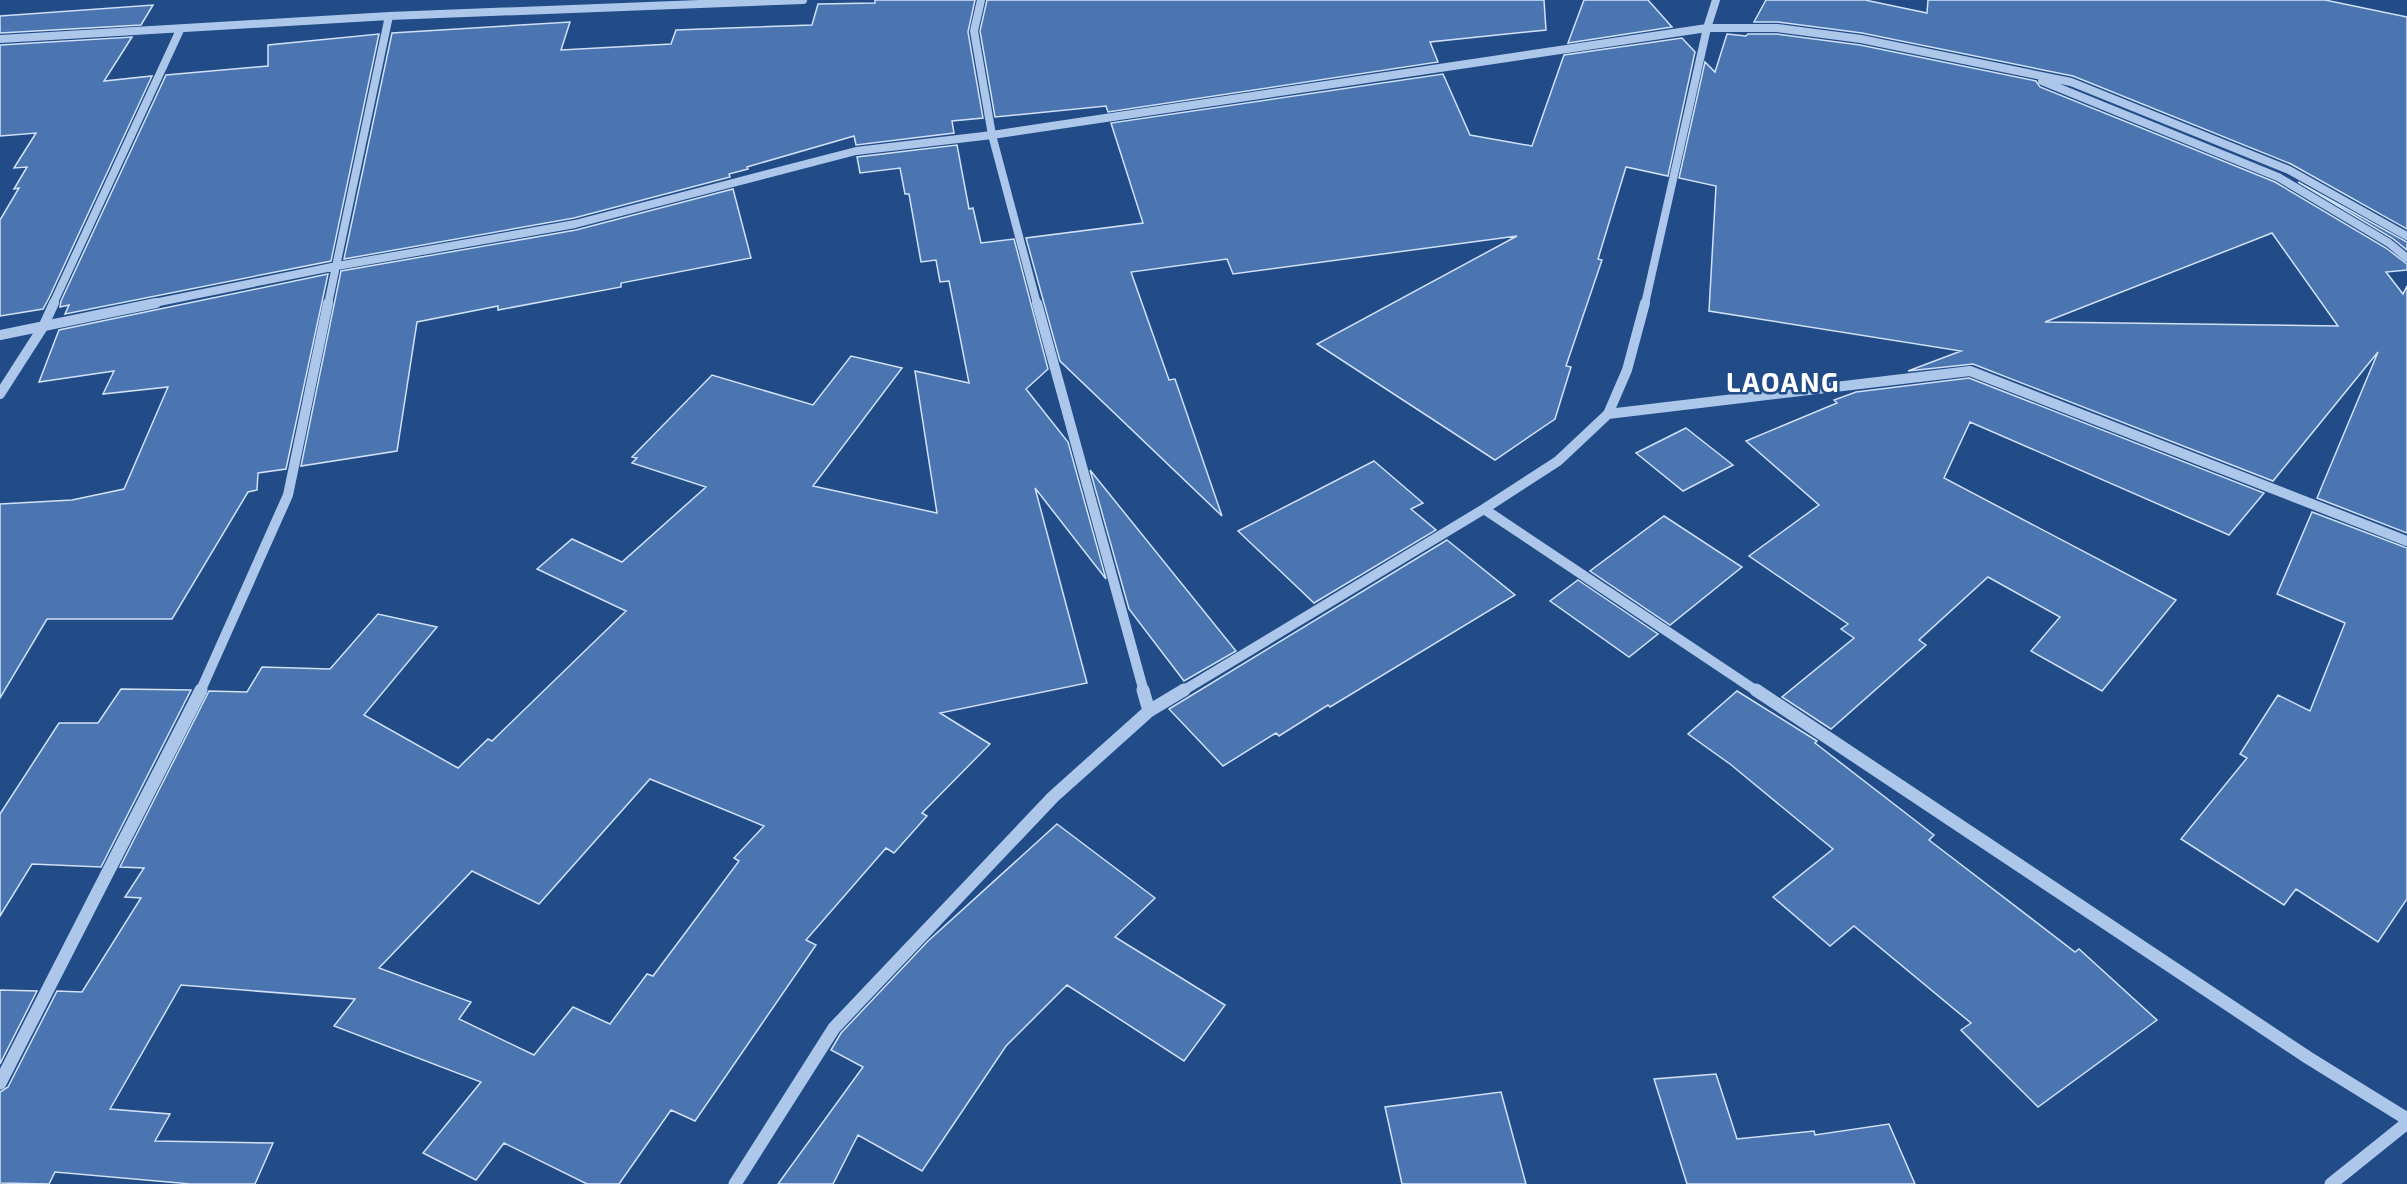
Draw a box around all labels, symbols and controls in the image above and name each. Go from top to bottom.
district label: LAOANG [1726,365,1840,397]

